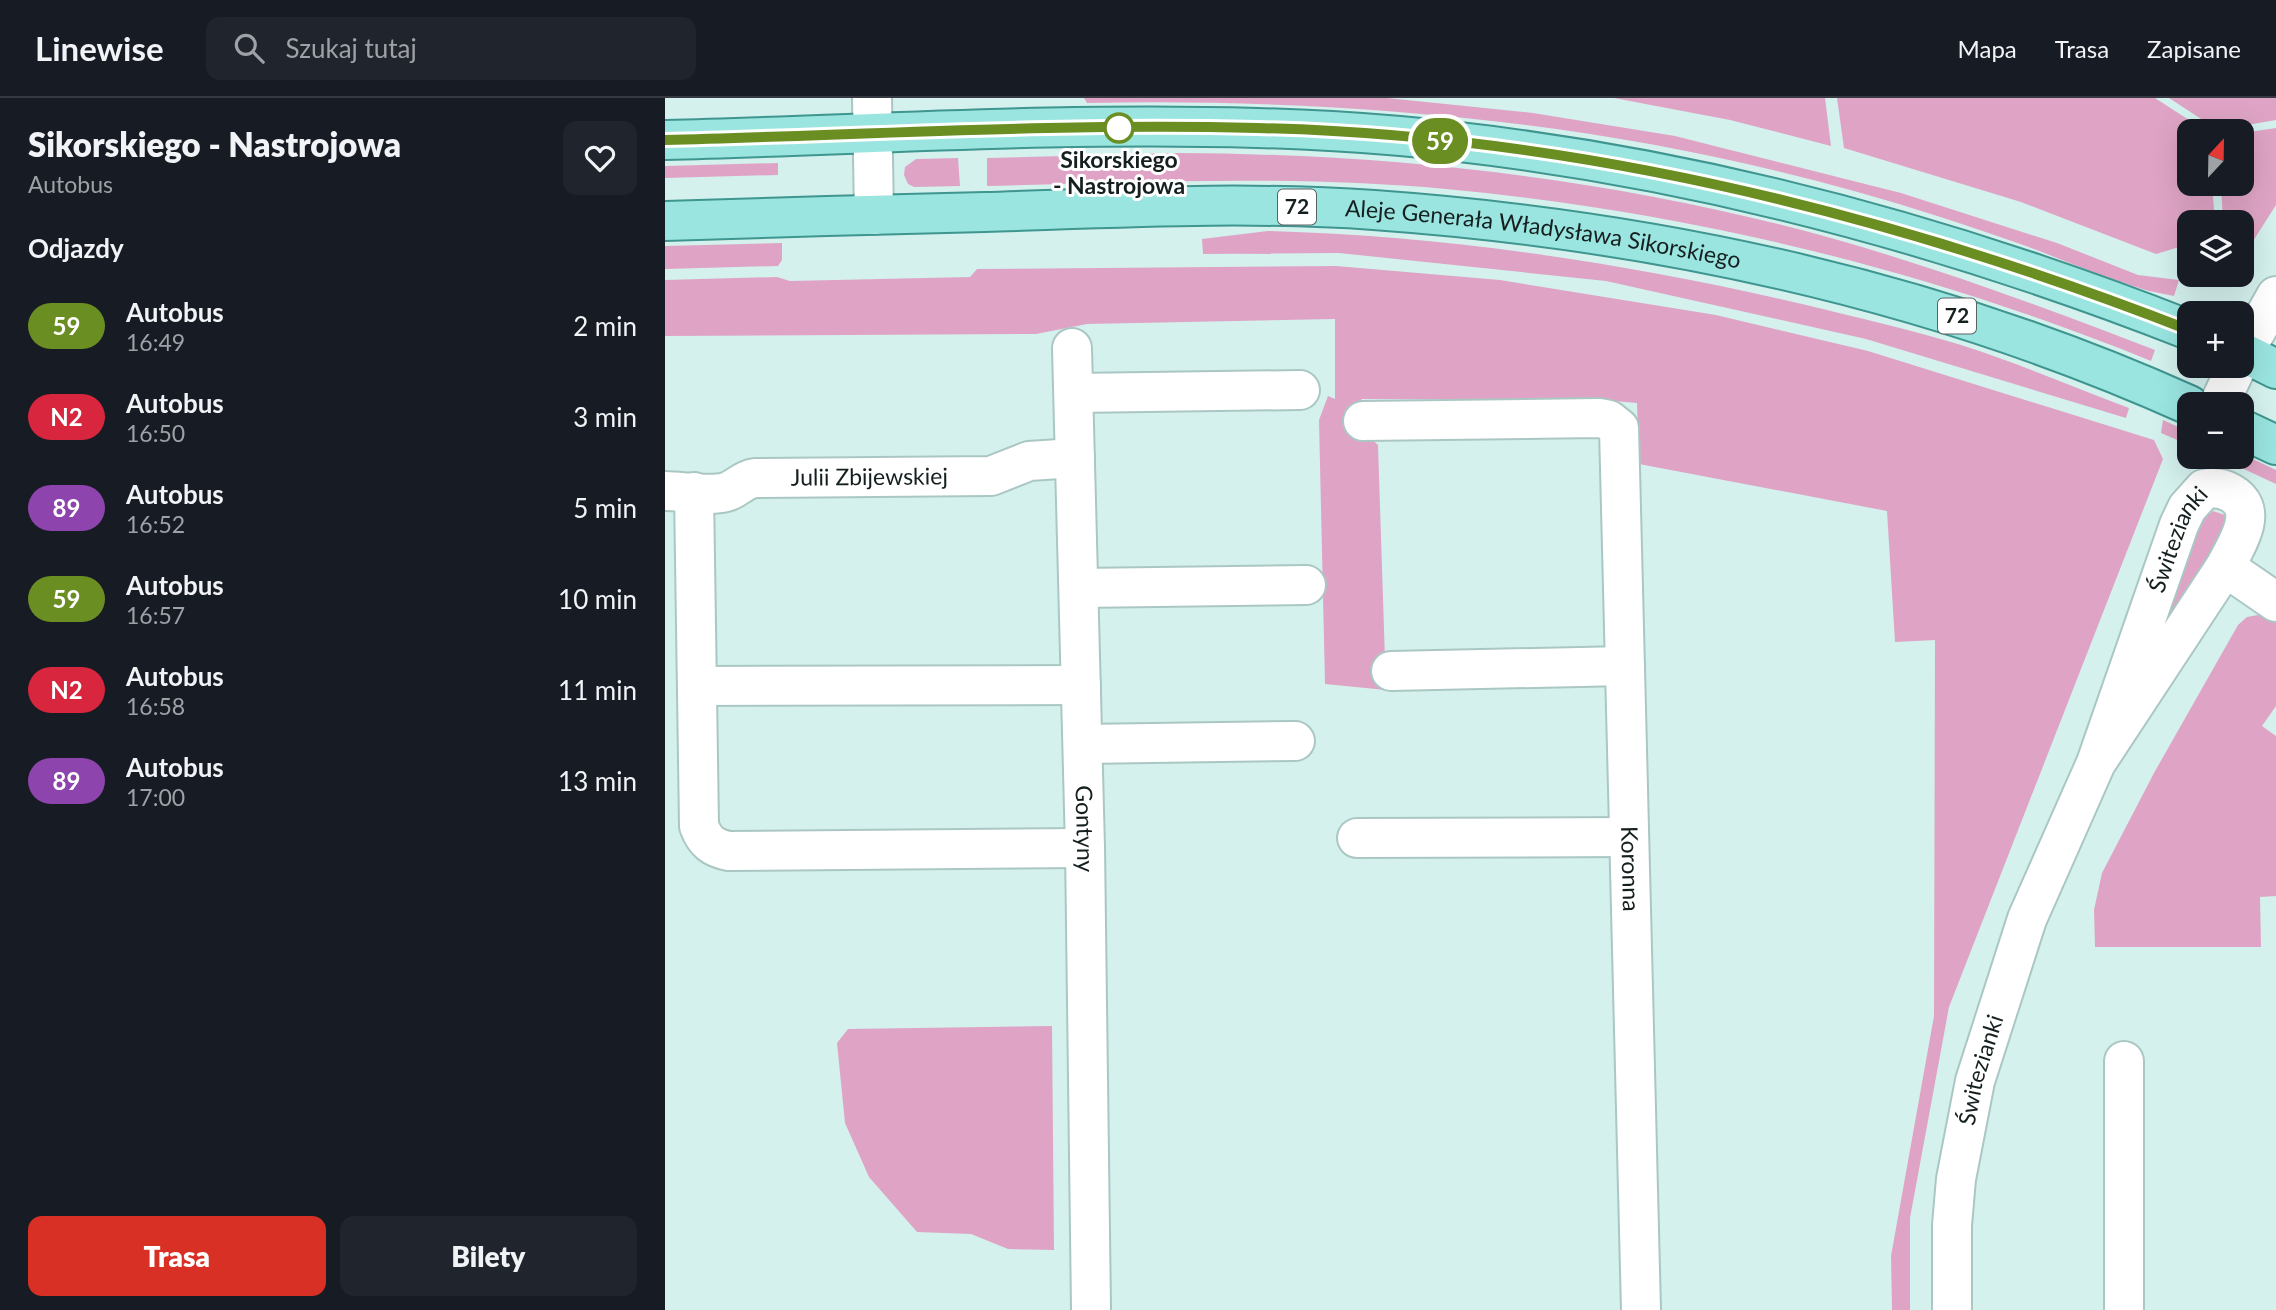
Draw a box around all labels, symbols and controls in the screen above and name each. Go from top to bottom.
search box [206,17,696,80]
text: Linewise [35,28,164,68]
icon: search [230,29,268,67]
text: Szukaj tutaj [286,32,417,64]
text: Mapa [1958,34,2017,63]
text: Trasa [2055,34,2109,63]
text: Zapisane [2147,34,2241,63]
marker: Sikorskiego - Nastrojowa [1104,113,1134,143]
line badge: 59 [1409,118,1471,164]
north arrow [2177,119,2254,196]
map controls [2177,119,2254,469]
button: heart [563,121,637,195]
text: Sikorskiego - Nastrojowa [28,124,401,164]
text: 59 [1426,126,1454,155]
place label: Sikorskiego - Nastrojowa [1053,145,1185,199]
text: Autobus [28,170,113,198]
road number: 72 [1278,190,1316,224]
street label: Aleje Generała Władysława Sikorskiego [1344,193,1744,274]
button: layers [2177,210,2254,287]
text: Odjazdy [28,232,124,264]
text: Autobus [126,296,224,328]
road number: 72 [1938,298,1976,333]
button: + [2177,301,2254,378]
text: 2 min [573,310,637,342]
text: 59 [53,311,80,340]
text: 16:49 [126,328,185,356]
text: Autobus [126,387,224,419]
button: − [2177,392,2254,469]
text: 3 min [573,401,637,433]
text: N2 [50,402,83,431]
text: 16:50 [126,419,185,447]
street label: Julii Zbijewskiej [791,461,948,491]
text: Autobus [126,478,224,510]
street label: Świtezianki [2142,480,2213,596]
text: 5 min [573,492,637,524]
text: 89 [53,493,80,522]
text: 16:52 [126,510,185,538]
text: Autobus [126,569,224,601]
text: 10 min [558,583,637,615]
text: 59 [53,584,80,613]
text: 16:57 [126,601,185,629]
text: Autobus [126,660,224,692]
text: 11 min [558,674,637,706]
text: N2 [50,675,83,704]
text: 16:58 [126,692,185,720]
text: Autobus [126,751,224,783]
text: 13 min [558,765,637,797]
text: 89 [53,766,80,795]
text: 17:00 [126,783,185,811]
street label: Gontyny [1070,785,1100,873]
street label: Koronna [1616,826,1646,912]
street label: Świtezianki [1952,1011,2008,1127]
button: Trasa [28,1216,326,1296]
button: Bilety [340,1216,637,1296]

